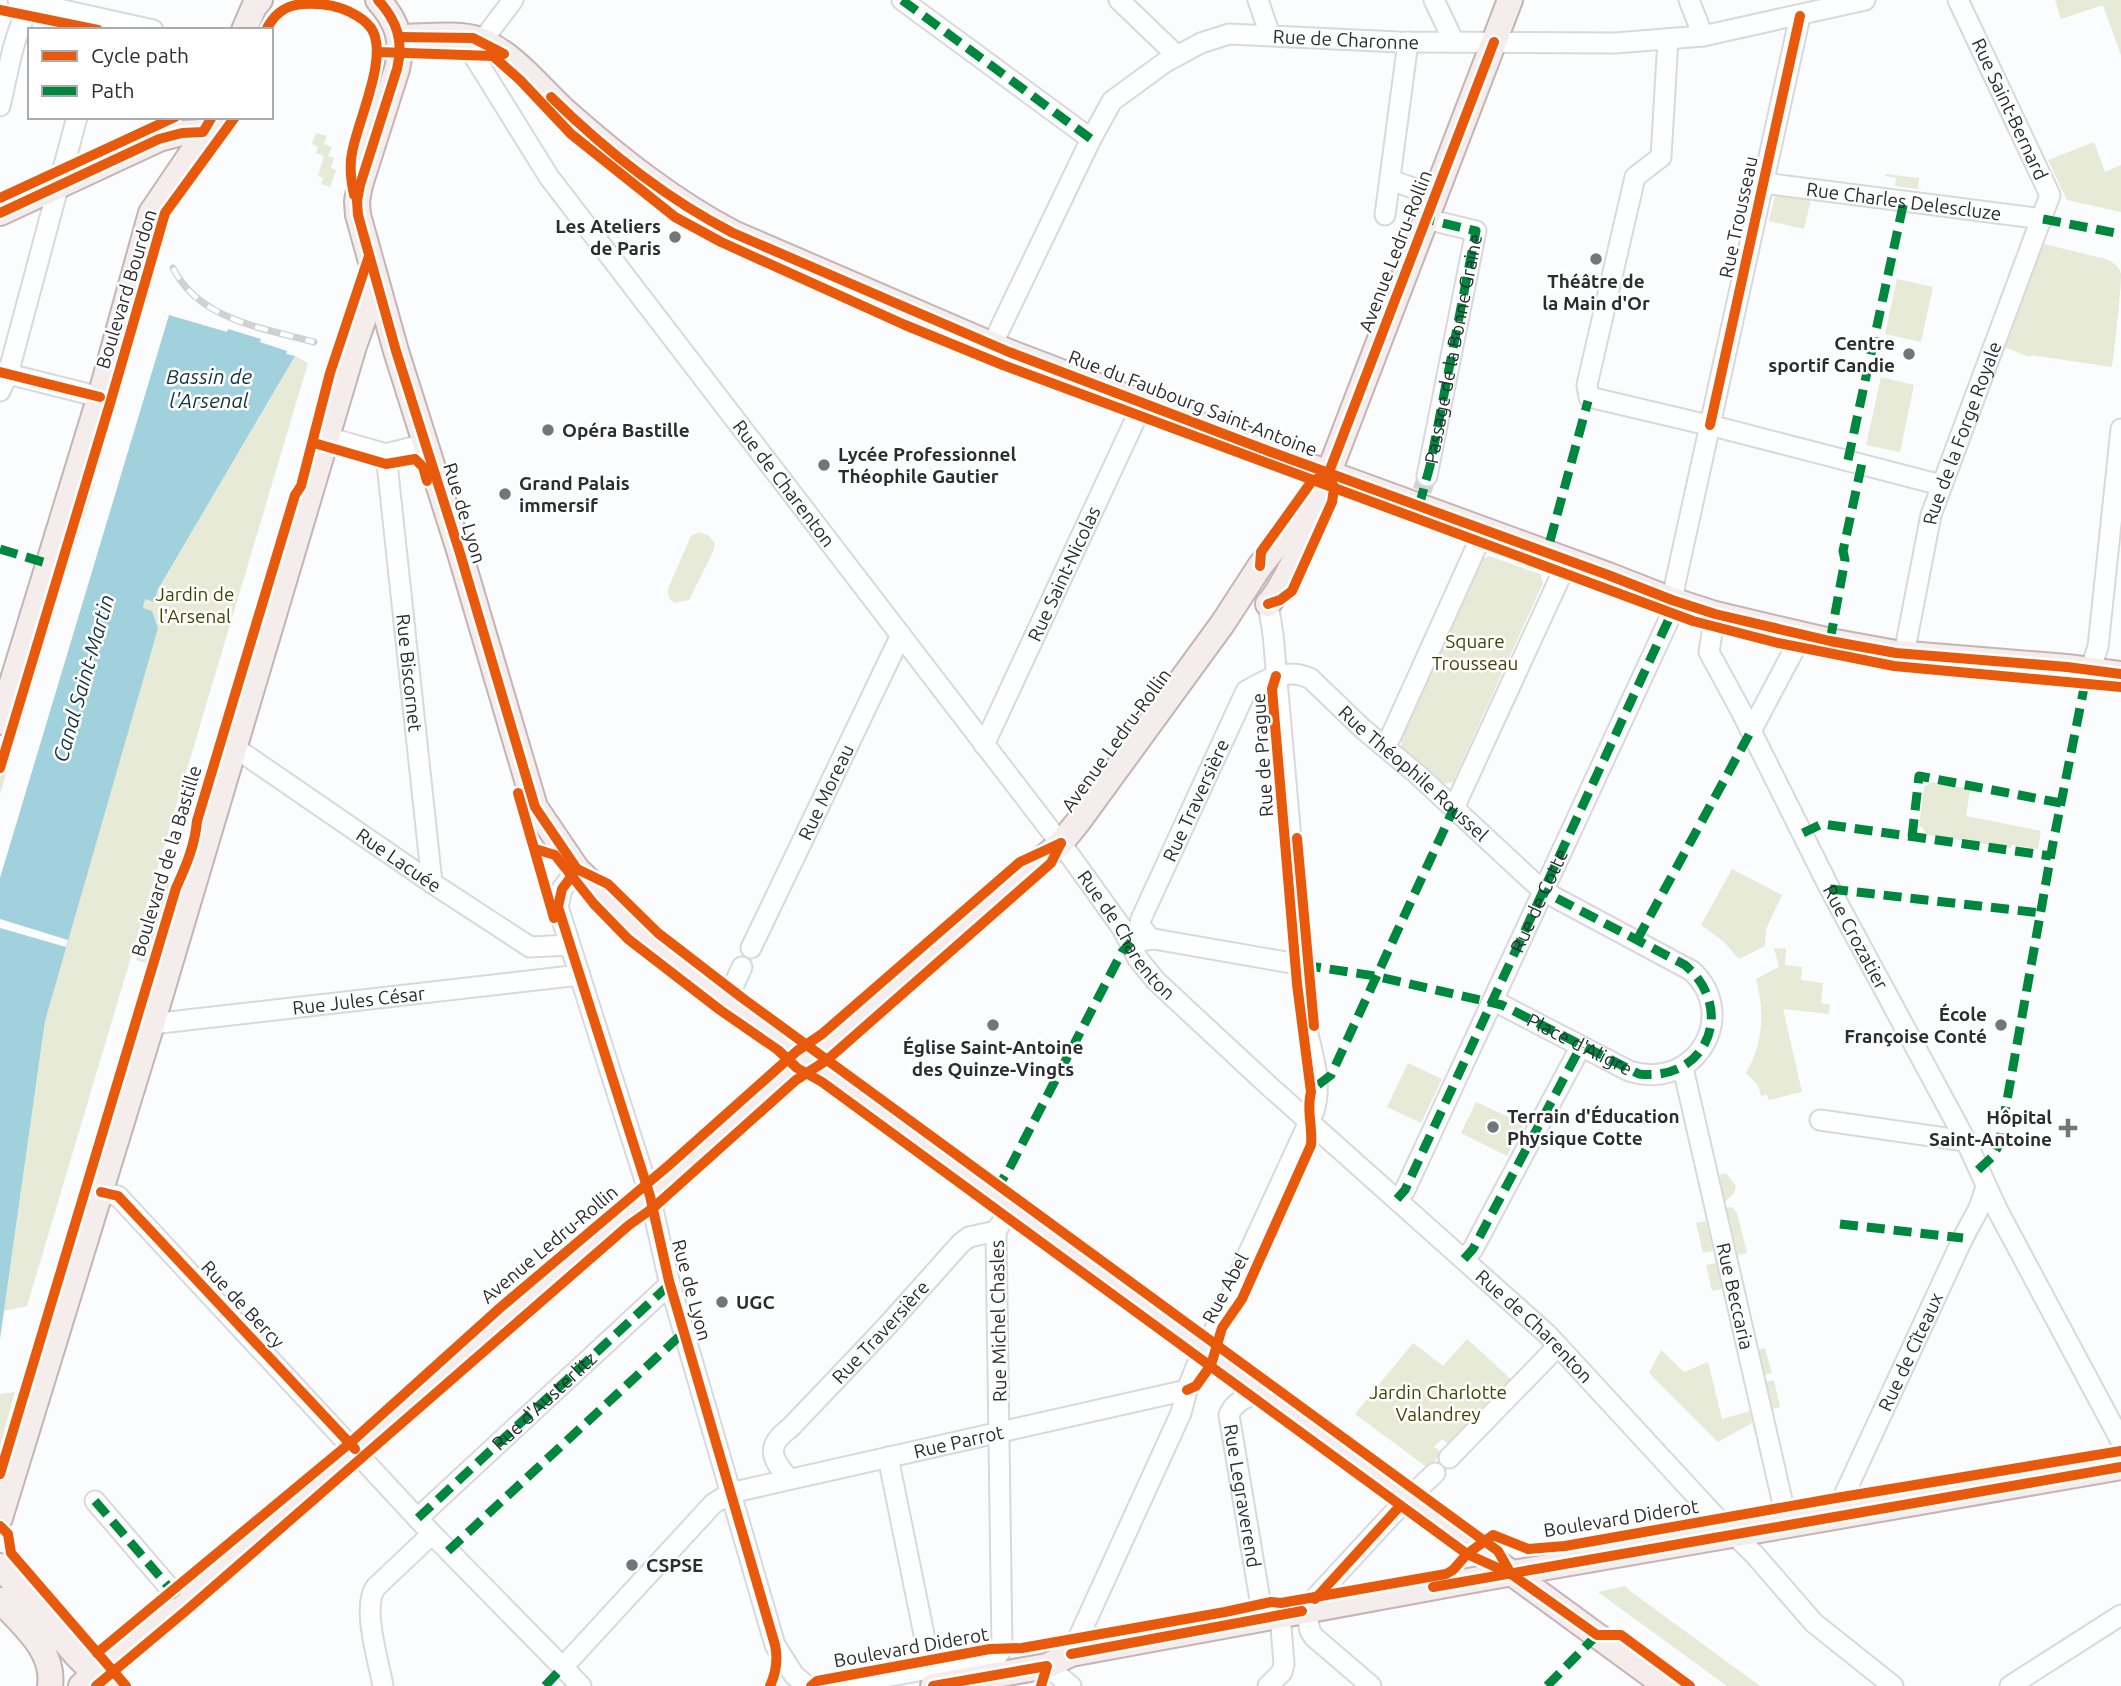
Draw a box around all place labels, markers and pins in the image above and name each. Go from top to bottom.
place label: Les Ateliers de Paris [555,215,661,259]
marker: Les Ateliers de Paris [667,229,683,245]
marker: Théâtre de la Main d'Or [1588,251,1604,267]
place label: Théâtre de la Main d'Or [1542,270,1650,314]
place label: Centre sportif Candie [1768,332,1895,376]
marker: Centre sportif Candie [1901,346,1917,362]
place label: Opéra Bastille [562,419,690,441]
marker: Opéra Bastille [540,422,556,438]
place label: Lycée Professionnel Théophile Gautier [838,443,1017,487]
marker: Lycée Professionnel Théophile Gautier [816,457,832,473]
place label: Grand Palais immersif [519,472,630,516]
marker: Grand Palais immersif [497,486,513,502]
place label: École Françoise Conté [1844,1003,1987,1047]
marker: Église Saint-Antoine des Quinze-Vingts [985,1017,1001,1033]
marker: École Françoise Conté [1993,1017,2009,1033]
place label: Église Saint-Antoine des Quinze-Vingts [903,1036,1083,1080]
place label: Terrain d'Éducation Physique Cotte [1507,1105,1680,1149]
place label: Hôpital Saint-Antoine [1929,1106,2052,1150]
marker: Hôpital Saint-Antoine [2058,1118,2078,1138]
marker: Terrain d'Éducation Physique Cotte [1485,1119,1501,1135]
place label: UGC [736,1291,775,1313]
marker: UGC [714,1294,730,1310]
place label: CSPSE [646,1554,703,1576]
marker: CSPSE [624,1557,640,1573]

